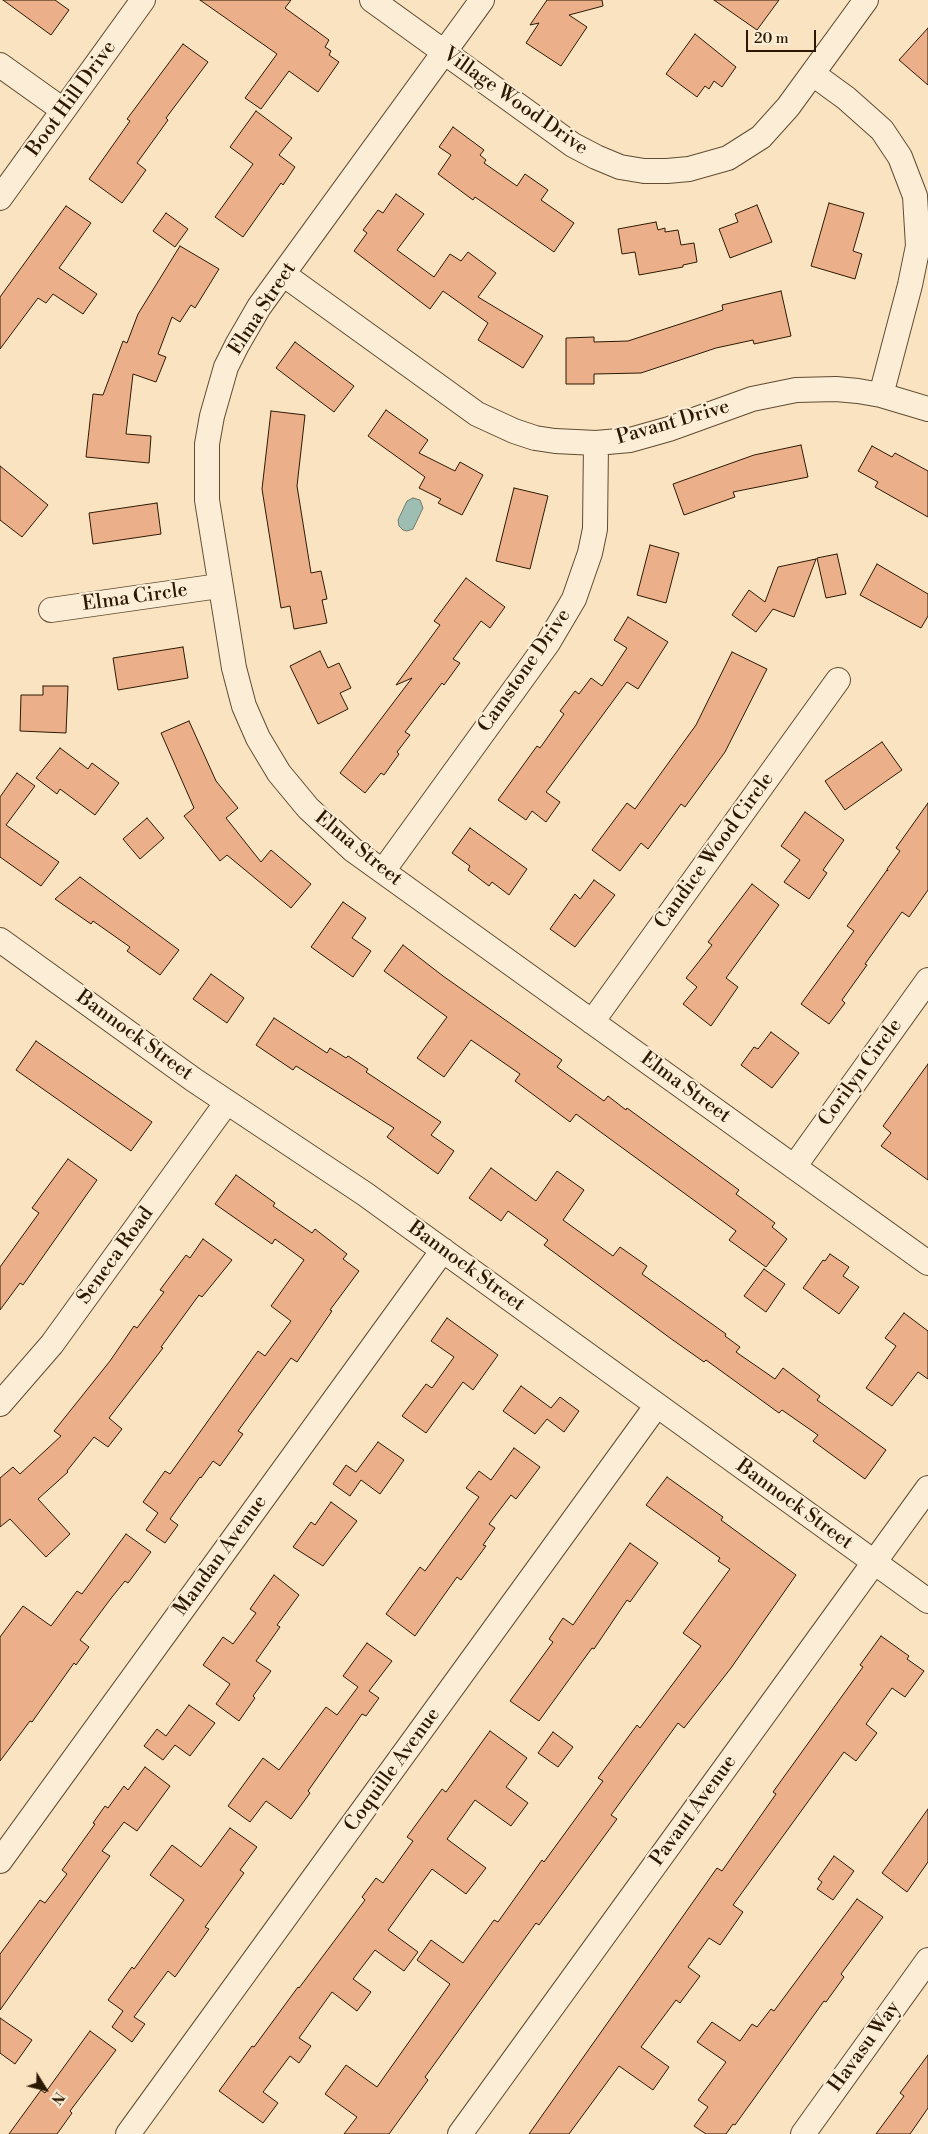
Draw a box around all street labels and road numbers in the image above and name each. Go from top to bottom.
street label: Boot Hill Drive [22,36,122,162]
street label: Village Wood Drive [438,43,592,161]
street label: Elma Street [224,258,302,360]
street label: Pavant Drive [614,395,732,451]
street label: Elma Circle [81,579,189,617]
street label: Camstone Drive [473,605,577,737]
street label: Candice Wood Circle [650,768,780,934]
street label: Elma Street [309,806,407,892]
street label: Bannock Street [71,986,197,1086]
street label: Corilyn Circle [814,1015,908,1131]
street label: Elma Street [635,1047,735,1129]
street label: Seneca Road [73,1203,159,1309]
street label: Bannock Street [403,1217,529,1317]
street label: Bannock Street [731,1455,857,1555]
street label: Mandan Avenue [169,1491,273,1621]
street label: Coquille Avenue [340,1703,446,1837]
street label: Pavant Avenue [646,1751,742,1871]
street label: Havasu Way [824,1997,906,2097]

